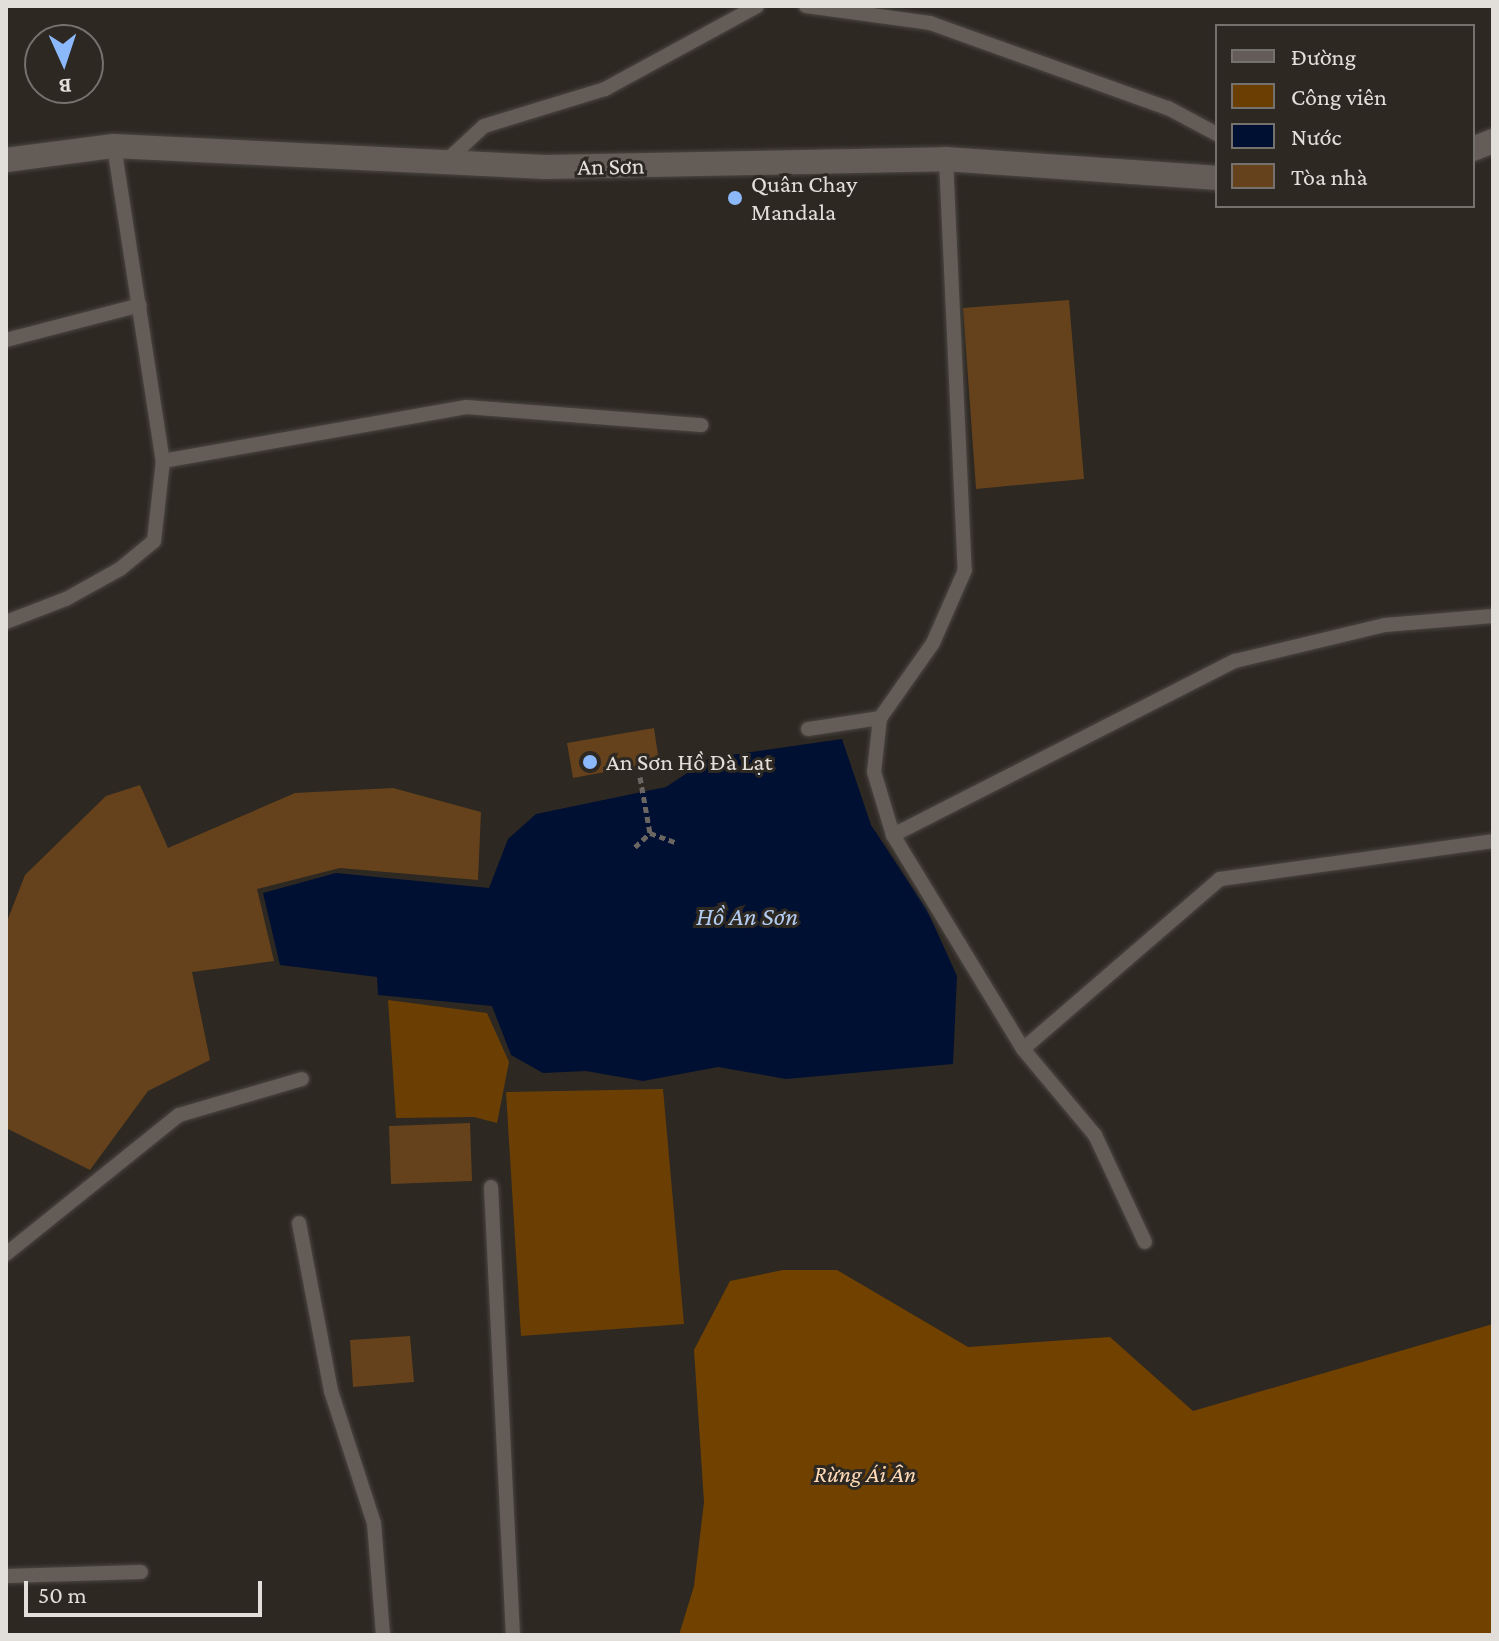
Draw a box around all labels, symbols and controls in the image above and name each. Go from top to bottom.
north arrow [24,24,104,104]
legend [1215,24,1475,208]
text: Đường [1291,43,1356,70]
text: B [58,74,72,99]
text: Công viên [1291,83,1387,110]
text: Nước [1291,123,1341,150]
street label: An Sơn [577,151,645,181]
text: Tòa nhà [1291,163,1368,190]
place label: Quân Chay Mandala [751,170,857,226]
marker: Quân Chay Mandala [726,189,744,207]
place label: An Sơn Hồ Đà Lạt [606,748,772,776]
marker: An Sơn Hồ Đà Lạt [581,753,599,771]
water label: Hồ An Sơn [696,901,798,933]
park label: Rừng Ái Ân [814,1460,916,1488]
scale bar [28,1565,266,1615]
text: 50 m [38,1581,87,1608]

